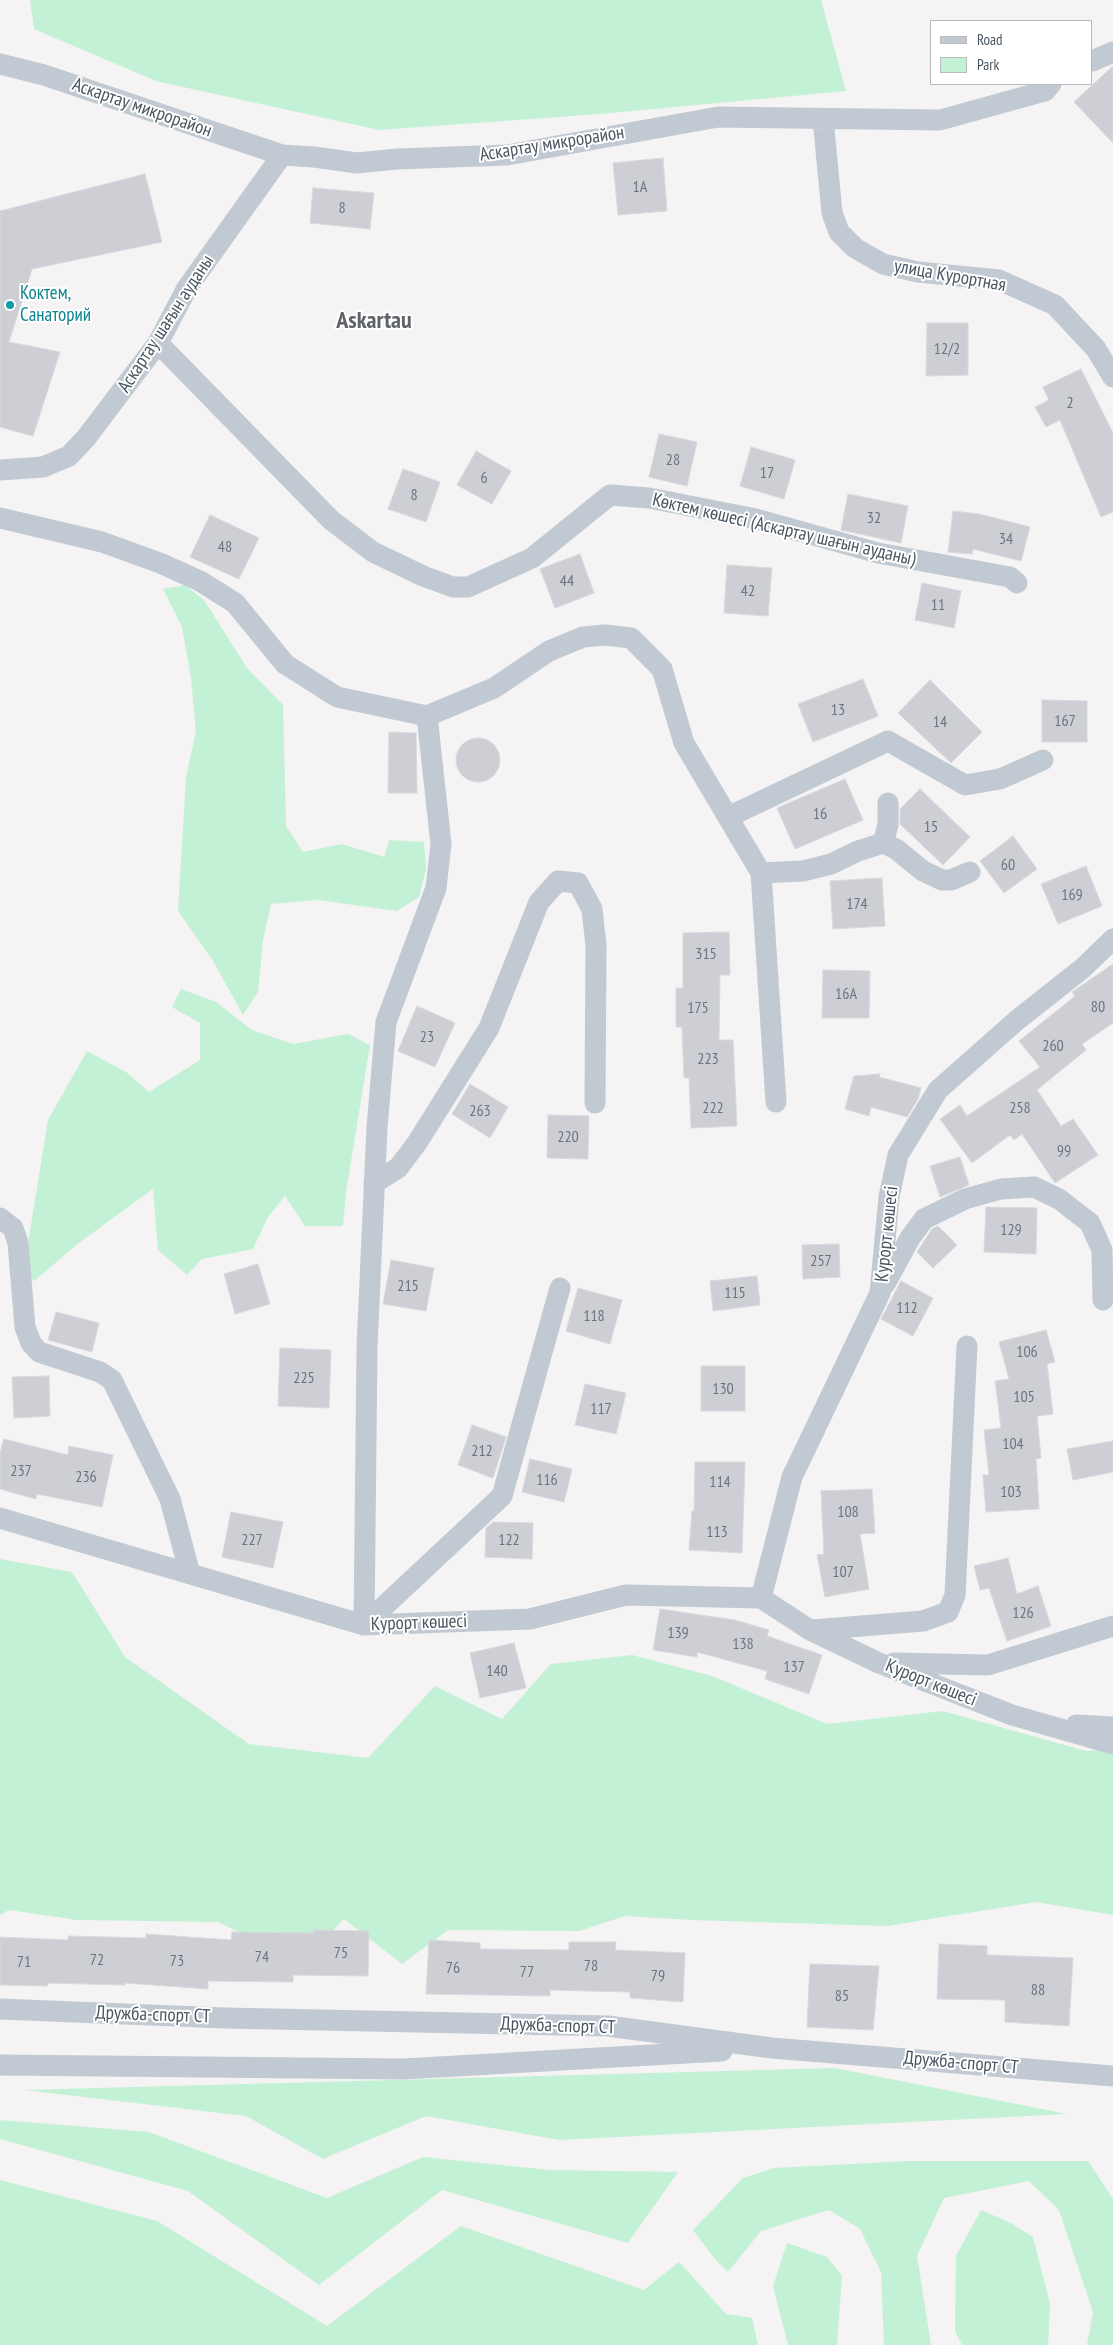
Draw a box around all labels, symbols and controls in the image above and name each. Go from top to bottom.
legend [930,20,1093,85]
text: Road [977,30,1003,49]
text: Park [977,55,999,74]
street label: Аскартау микрорайон [69,73,215,143]
street label: Аскартау микрорайон [478,121,626,167]
house number: 1А [633,177,647,197]
house number: 8 [338,198,346,218]
street label: Аскартау шағын ауданы [113,251,219,397]
street label: улица Курортная [892,255,1008,297]
place label: Коктем, Санаторий [20,283,91,327]
marker: Коктем, Санаторий [4,299,16,311]
district label: Askartau [336,307,412,335]
house number: 12/2 [934,339,960,359]
house number: 2 [1066,393,1074,413]
house number: 28 [666,450,680,470]
house number: 17 [760,463,774,483]
house number: 6 [480,468,488,488]
house number: 8 [410,485,418,505]
street label: Көктем көшесі (Аскартау шағын ауданы) [650,489,918,571]
house number: 32 [867,508,881,528]
house number: 34 [999,529,1013,549]
house number: 48 [218,537,232,557]
house number: 44 [560,571,574,591]
house number: 42 [741,581,755,601]
house number: 11 [931,595,945,615]
house number: 13 [831,700,845,720]
house number: 167 [1054,711,1076,731]
house number: 14 [933,712,947,732]
house number: 16 [813,804,827,824]
house number: 15 [924,817,938,837]
house number: 60 [1001,855,1015,875]
house number: 169 [1061,885,1083,905]
house number: 174 [846,894,868,914]
house number: 315 [695,944,717,964]
house number: 16А [835,984,857,1004]
house number: 80 [1091,997,1105,1017]
house number: 175 [687,998,709,1018]
house number: 23 [420,1027,434,1047]
house number: 260 [1042,1036,1064,1056]
house number: 223 [697,1049,719,1069]
house number: 222 [702,1098,724,1118]
house number: 258 [1009,1098,1031,1118]
house number: 263 [469,1101,491,1121]
house number: 220 [557,1127,579,1147]
house number: 99 [1057,1141,1071,1161]
street label: Курорт көшесі [871,1185,903,1283]
house number: 129 [1000,1220,1022,1240]
house number: 257 [810,1251,832,1271]
house number: 215 [397,1276,419,1296]
house number: 115 [724,1283,746,1303]
house number: 112 [896,1298,918,1318]
house number: 118 [583,1306,605,1326]
house number: 106 [1016,1342,1038,1362]
house number: 225 [293,1368,315,1388]
house number: 130 [712,1379,734,1399]
house number: 105 [1013,1387,1035,1407]
house number: 117 [590,1399,612,1419]
house number: 104 [1002,1434,1024,1454]
house number: 212 [471,1441,493,1461]
house number: 237 [10,1461,32,1481]
house number: 236 [75,1467,97,1487]
house number: 116 [536,1470,558,1490]
house number: 114 [709,1472,731,1492]
house number: 103 [1000,1482,1022,1502]
house number: 108 [837,1502,859,1522]
house number: 113 [706,1522,728,1542]
house number: 227 [241,1530,263,1550]
house number: 122 [498,1530,520,1550]
house number: 107 [832,1562,854,1582]
house number: 126 [1012,1603,1034,1623]
street label: Курорт көшесі [370,1610,468,1636]
house number: 139 [667,1623,689,1643]
house number: 138 [732,1634,754,1654]
street label: Курорт көшесі [882,1654,980,1712]
house number: 137 [783,1657,805,1677]
house number: 140 [486,1661,508,1681]
house number: 75 [334,1943,348,1963]
house number: 74 [255,1947,269,1967]
house number: 72 [90,1950,104,1970]
house number: 73 [170,1951,184,1971]
house number: 71 [17,1952,31,1972]
house number: 78 [584,1956,598,1976]
house number: 76 [446,1958,460,1978]
house number: 77 [520,1962,534,1982]
house number: 79 [651,1966,665,1986]
house number: 88 [1031,1980,1045,2000]
house number: 85 [835,1986,849,2006]
street label: Дружба-спорт СТ [95,2002,211,2028]
street label: Дружба-спорт СТ [500,2013,616,2039]
street label: Дружба-спорт СТ [903,2047,1019,2079]

